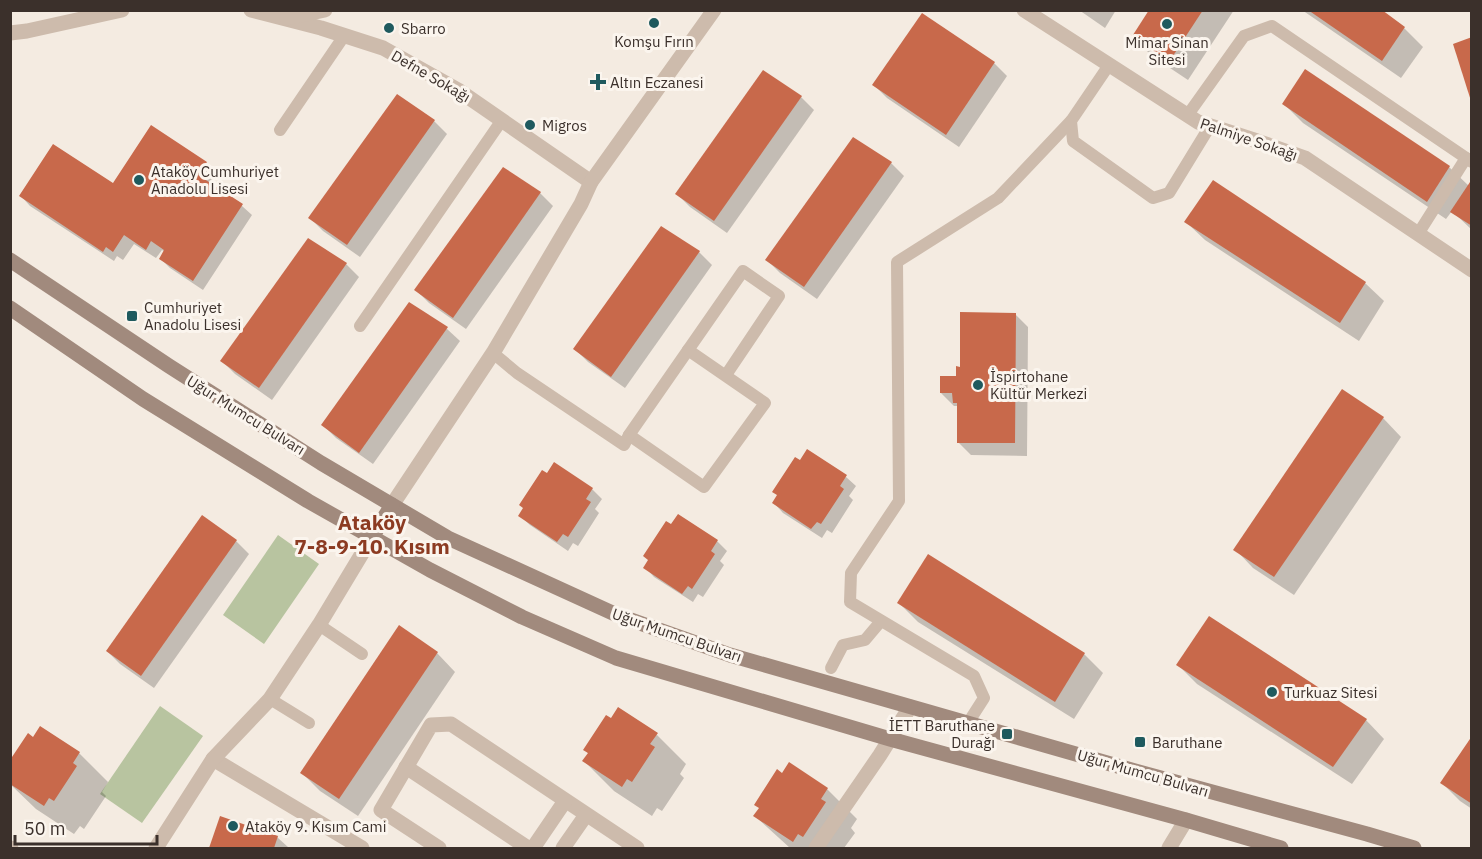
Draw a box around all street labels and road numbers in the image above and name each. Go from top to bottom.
street label: Defne Sokağı [388,46,474,106]
street label: Palmiye Sokağı [1198,113,1300,165]
street label: Uğur Mumcu Bulvarı [183,371,309,459]
street label: Uğur Mumcu Bulvarı [610,604,744,666]
street label: Uğur Mumcu Bulvarı [1075,745,1211,801]

